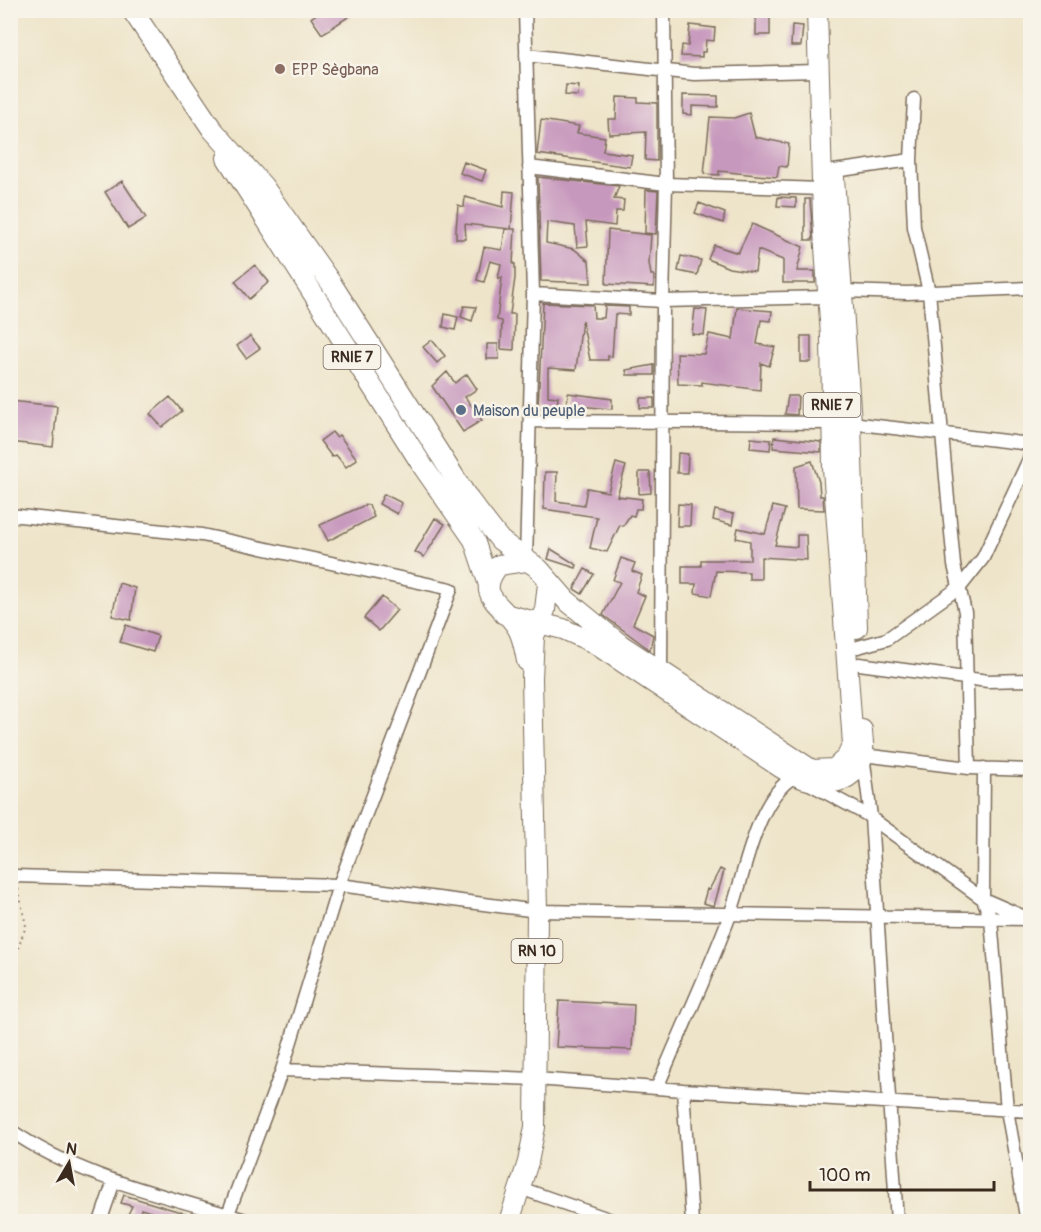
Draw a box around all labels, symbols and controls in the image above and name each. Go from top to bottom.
place label: EPP Sègbana [292,60,379,80]
marker: EPP Sègbana [273,62,287,76]
road number: RNIE 7 [324,345,380,369]
road number: RNIE 7 [804,393,860,417]
place label: Maison du peuple [473,401,585,421]
marker: Maison du peuple [454,403,468,417]
road number: RN 10 [512,939,562,963]
north arrow [39,1133,99,1193]
text: N [64,1138,79,1160]
scale bar [810,1154,994,1192]
text: 100 m [819,1164,871,1187]

